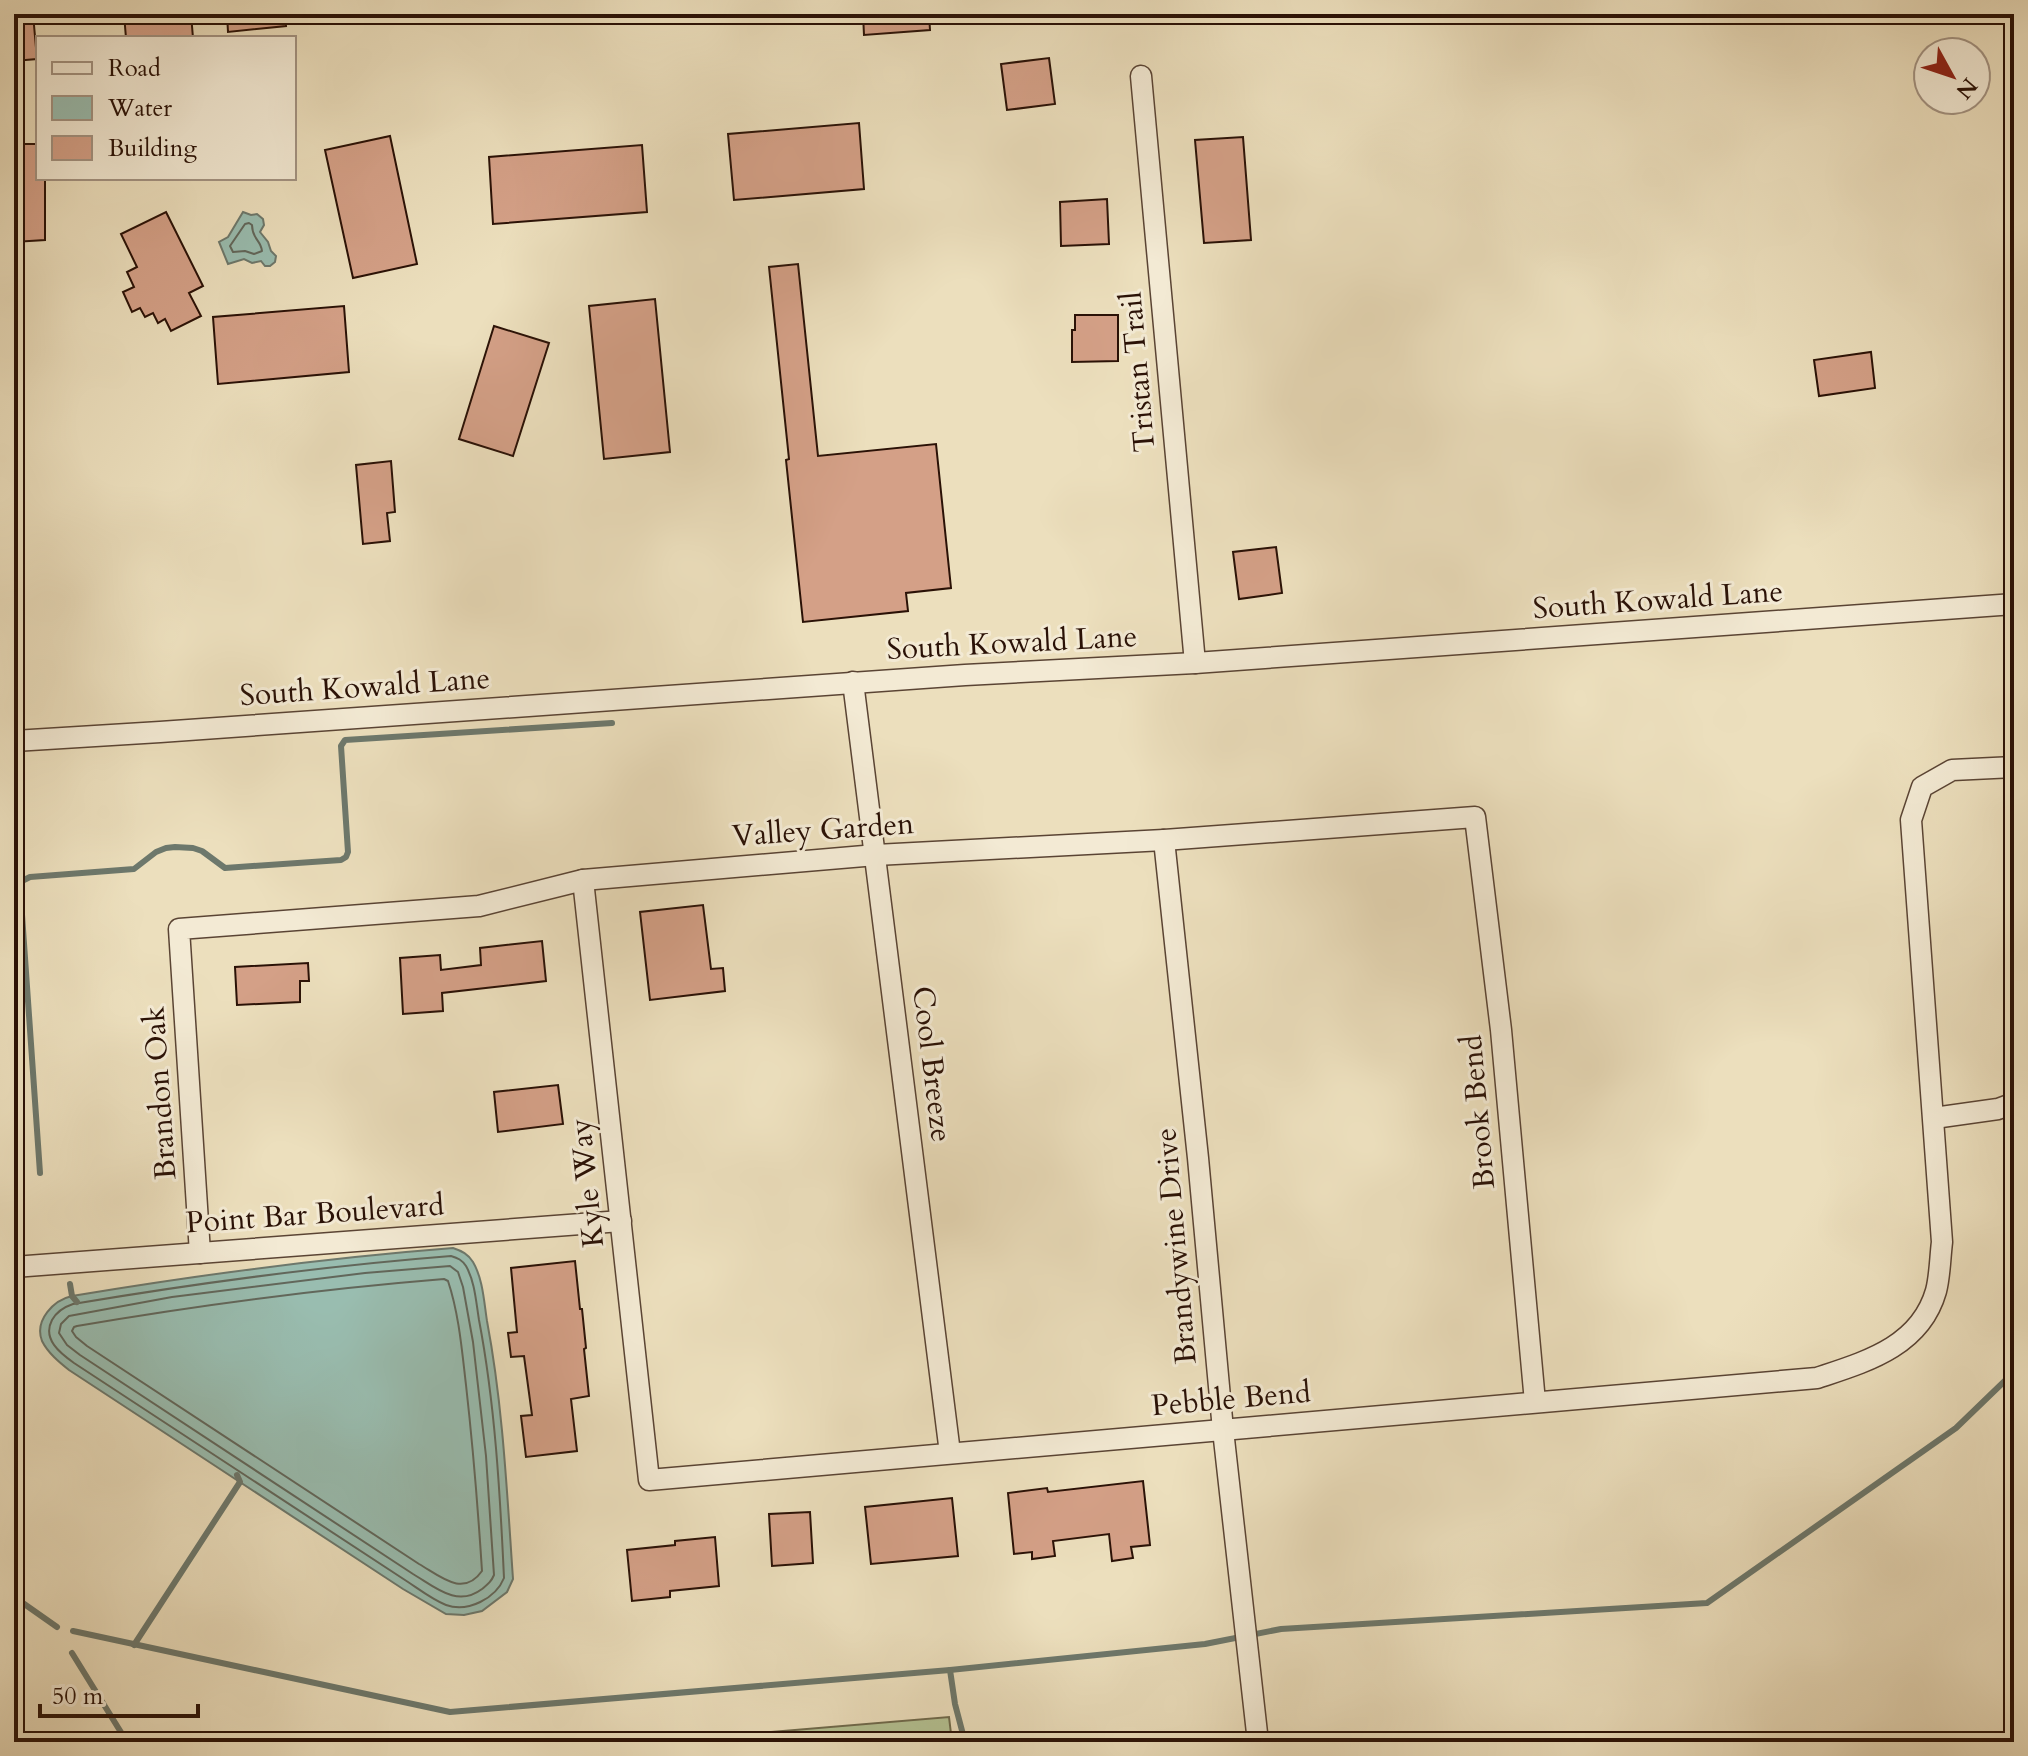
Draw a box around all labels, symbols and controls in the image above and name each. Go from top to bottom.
legend [36,36,296,180]
north arrow [1912,36,1992,116]
text: Road [108,52,161,85]
text: N [1949,71,1984,105]
text: Water [107,92,172,125]
text: Building [108,132,198,165]
street label: Tristan Trail [1111,290,1165,454]
street label: South Kowald Lane [1532,571,1784,629]
street label: South Kowald Lane [886,616,1138,670]
street label: South Kowald Lane [239,658,491,716]
street label: Valley Garden [731,803,915,857]
street label: Cool Breeze [902,984,962,1144]
street label: Brandon Oak [133,1005,187,1181]
street label: Brook Bend [1451,1033,1505,1191]
street label: Kyle Way [560,1116,614,1250]
street label: Brandywine Drive [1145,1126,1207,1366]
street label: Point Bar Boulevard [185,1185,445,1243]
street label: Pebble Bend [1150,1372,1312,1426]
scale bar [40,1668,198,1718]
text: 50 m [52,1680,104,1713]

